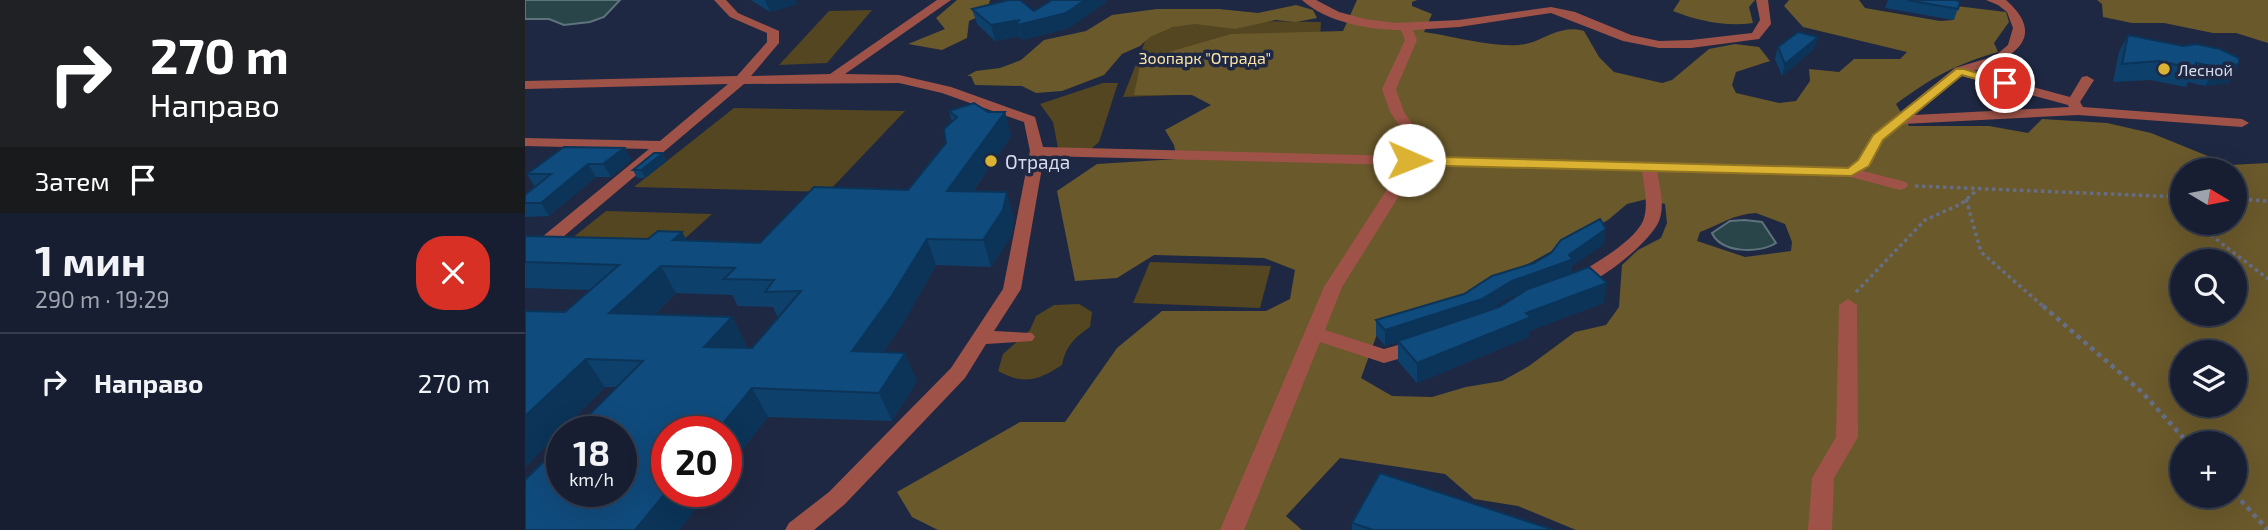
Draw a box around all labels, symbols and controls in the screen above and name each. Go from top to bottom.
text: 270 m [150,25,289,84]
icon: right [35,28,126,119]
park label: Зоопарк "Отрада" [1139,48,1271,67]
pin [1975,53,2035,113]
place label: Лесной [2178,60,2233,79]
marker: Лесной [2156,61,2172,77]
icon: arrive [1986,64,2024,102]
text: Направо [150,85,280,123]
position arrow [1372,123,1446,197]
place label: Отрада [1005,150,1070,173]
marker: Отрада [983,153,999,169]
north arrow [2170,158,2247,234]
map controls [2170,158,2247,508]
icon: arrive [124,161,162,199]
text: Затем [35,165,110,196]
text: 1 мин [35,234,146,284]
button: close [416,236,490,310]
button: search [2170,249,2247,326]
text: 290 m · 19:29 [35,285,170,313]
button: layers [2170,340,2247,417]
icon: right [35,363,73,401]
text: Направо [94,367,203,398]
text: 270 m [418,367,490,398]
speed limit sign: 20 [651,416,742,507]
text: 18 [573,431,610,473]
button: + [2170,431,2247,508]
text: km/h [569,468,614,490]

